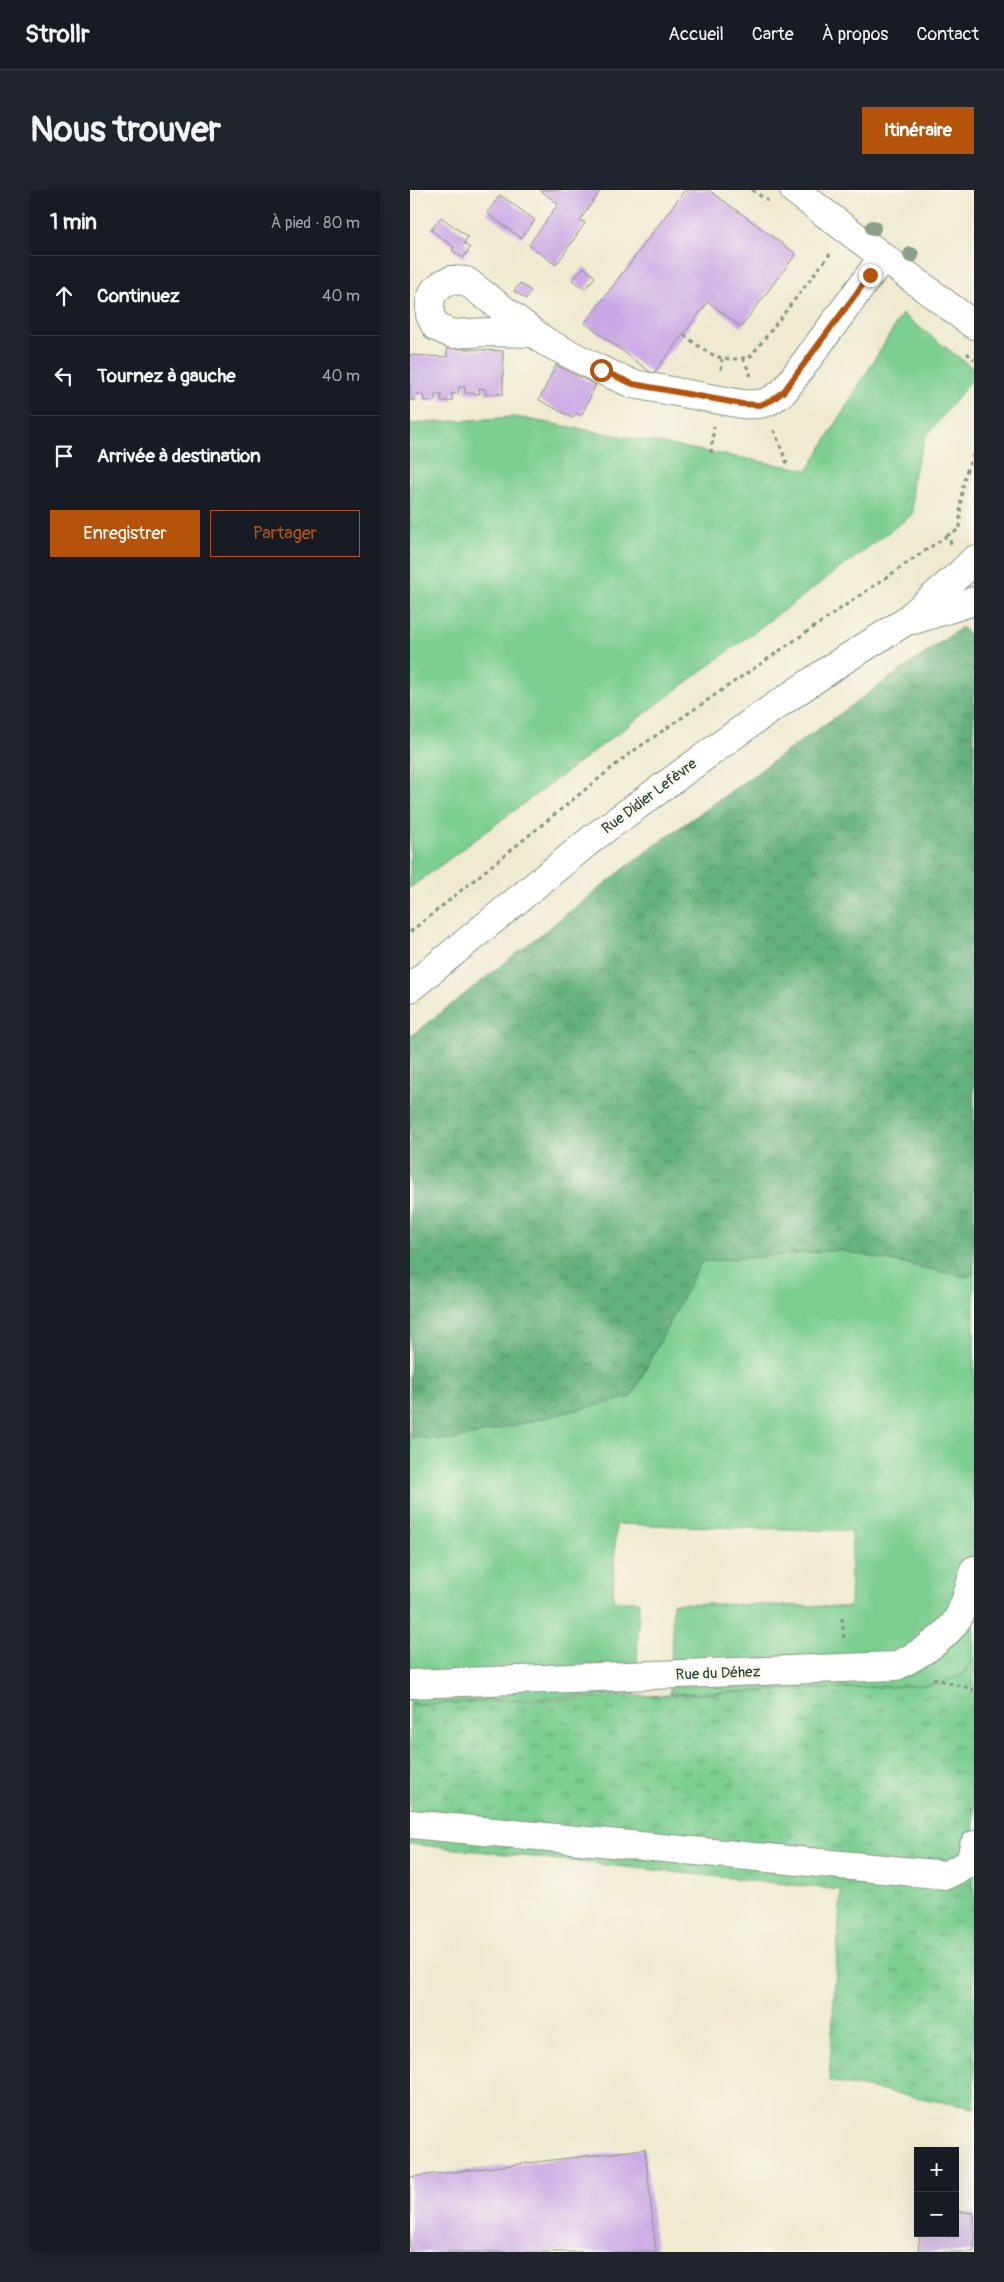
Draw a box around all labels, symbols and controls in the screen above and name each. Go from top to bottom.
text: Strollr [25,20,90,49]
text: Accueil [668,23,724,46]
text: Carte [752,23,794,46]
text: À propos [822,23,888,46]
text: Contact [916,23,979,46]
button: Itinéraire [862,107,974,154]
text: Nous trouver [30,108,221,152]
text: 1 min [50,209,97,236]
text: À pied · 80 m [271,213,360,233]
route end [859,264,882,287]
icon: ahead [50,282,78,310]
text: Continuez [97,284,180,308]
text: 40 m [322,286,360,306]
route start [590,359,613,382]
icon: left [50,362,78,390]
text: Tournez à gauche [97,364,236,388]
text: 40 m [322,366,360,386]
icon: arrive [50,442,78,470]
text: Arrivée à destination [97,444,261,468]
button: Enregistrer [50,510,200,557]
button: Partager [210,510,360,557]
street label: Rue Didier Lefèvre [598,754,701,838]
street label: Rue du Déhez [675,1663,761,1684]
map controls [914,2147,959,2237]
button: + [914,2147,959,2192]
button: − [914,2192,959,2237]

